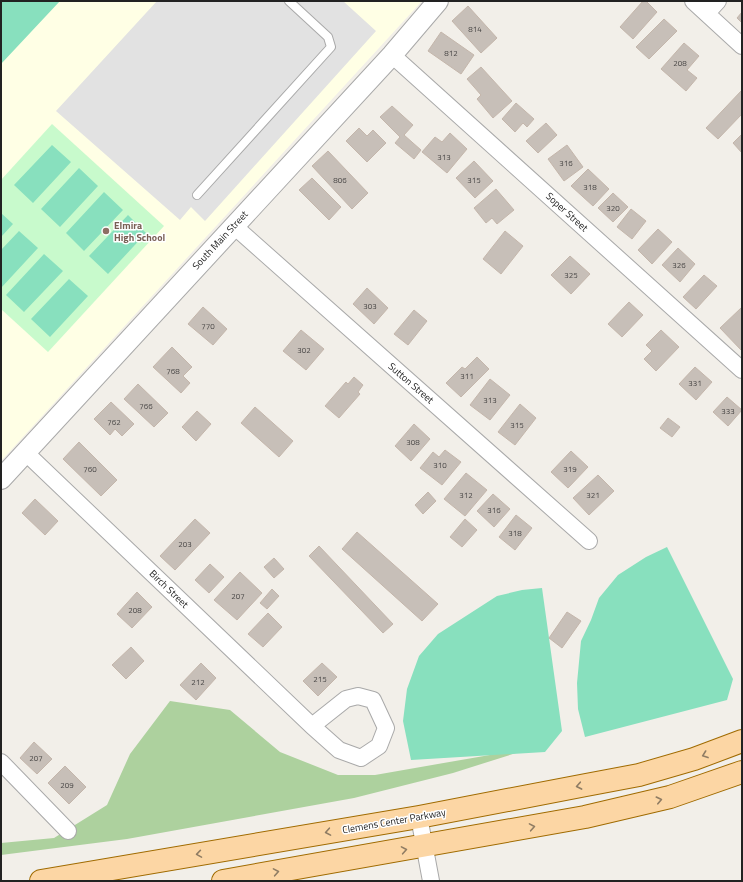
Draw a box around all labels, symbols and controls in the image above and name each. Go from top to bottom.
house number: 814 [468,23,482,35]
house number: 812 [444,47,458,59]
house number: 208 [673,57,687,69]
house number: 313 [437,151,451,163]
house number: 316 [559,157,573,169]
house number: 806 [333,174,347,186]
house number: 315 [467,174,481,186]
house number: 318 [583,181,597,193]
street label: Soper Street [542,189,592,235]
house number: 320 [606,202,620,214]
street label: South Main Street [189,207,252,273]
place label: Elmira High School [114,218,165,245]
marker: Elmira High School [101,226,111,236]
house number: 326 [672,259,686,271]
house number: 325 [564,269,578,281]
house number: 303 [363,300,377,312]
house number: 770 [201,320,215,332]
house number: 302 [297,344,311,356]
street label: Sutton Street [385,359,438,407]
house number: 768 [166,365,180,377]
house number: 311 [460,370,474,382]
house number: 331 [688,377,702,389]
house number: 313 [483,394,497,406]
house number: 766 [139,400,153,412]
house number: 333 [721,405,735,417]
house number: 762 [107,416,121,428]
house number: 315 [510,419,524,431]
house number: 308 [406,436,420,448]
house number: 310 [433,459,447,471]
house number: 760 [83,463,97,475]
house number: 319 [563,463,577,475]
house number: 312 [459,489,473,501]
house number: 321 [586,489,600,501]
house number: 316 [487,504,501,516]
house number: 318 [508,527,522,539]
house number: 203 [178,538,192,550]
street label: Birch Street [146,566,192,612]
house number: 207 [231,590,245,602]
house number: 208 [128,604,142,616]
house number: 215 [313,673,327,685]
house number: 212 [191,676,205,688]
one-way arrow [702,750,709,758]
house number: 207 [29,752,43,764]
house number: 209 [60,779,74,791]
one-way arrow [576,782,583,790]
one-way arrow [656,796,662,804]
street label: Clemens Center Parkway [341,804,447,837]
one-way arrow [529,823,535,831]
one-way arrow [324,827,331,836]
one-way arrow [401,846,407,855]
one-way arrow [196,849,203,858]
one-way arrow [273,868,279,877]

